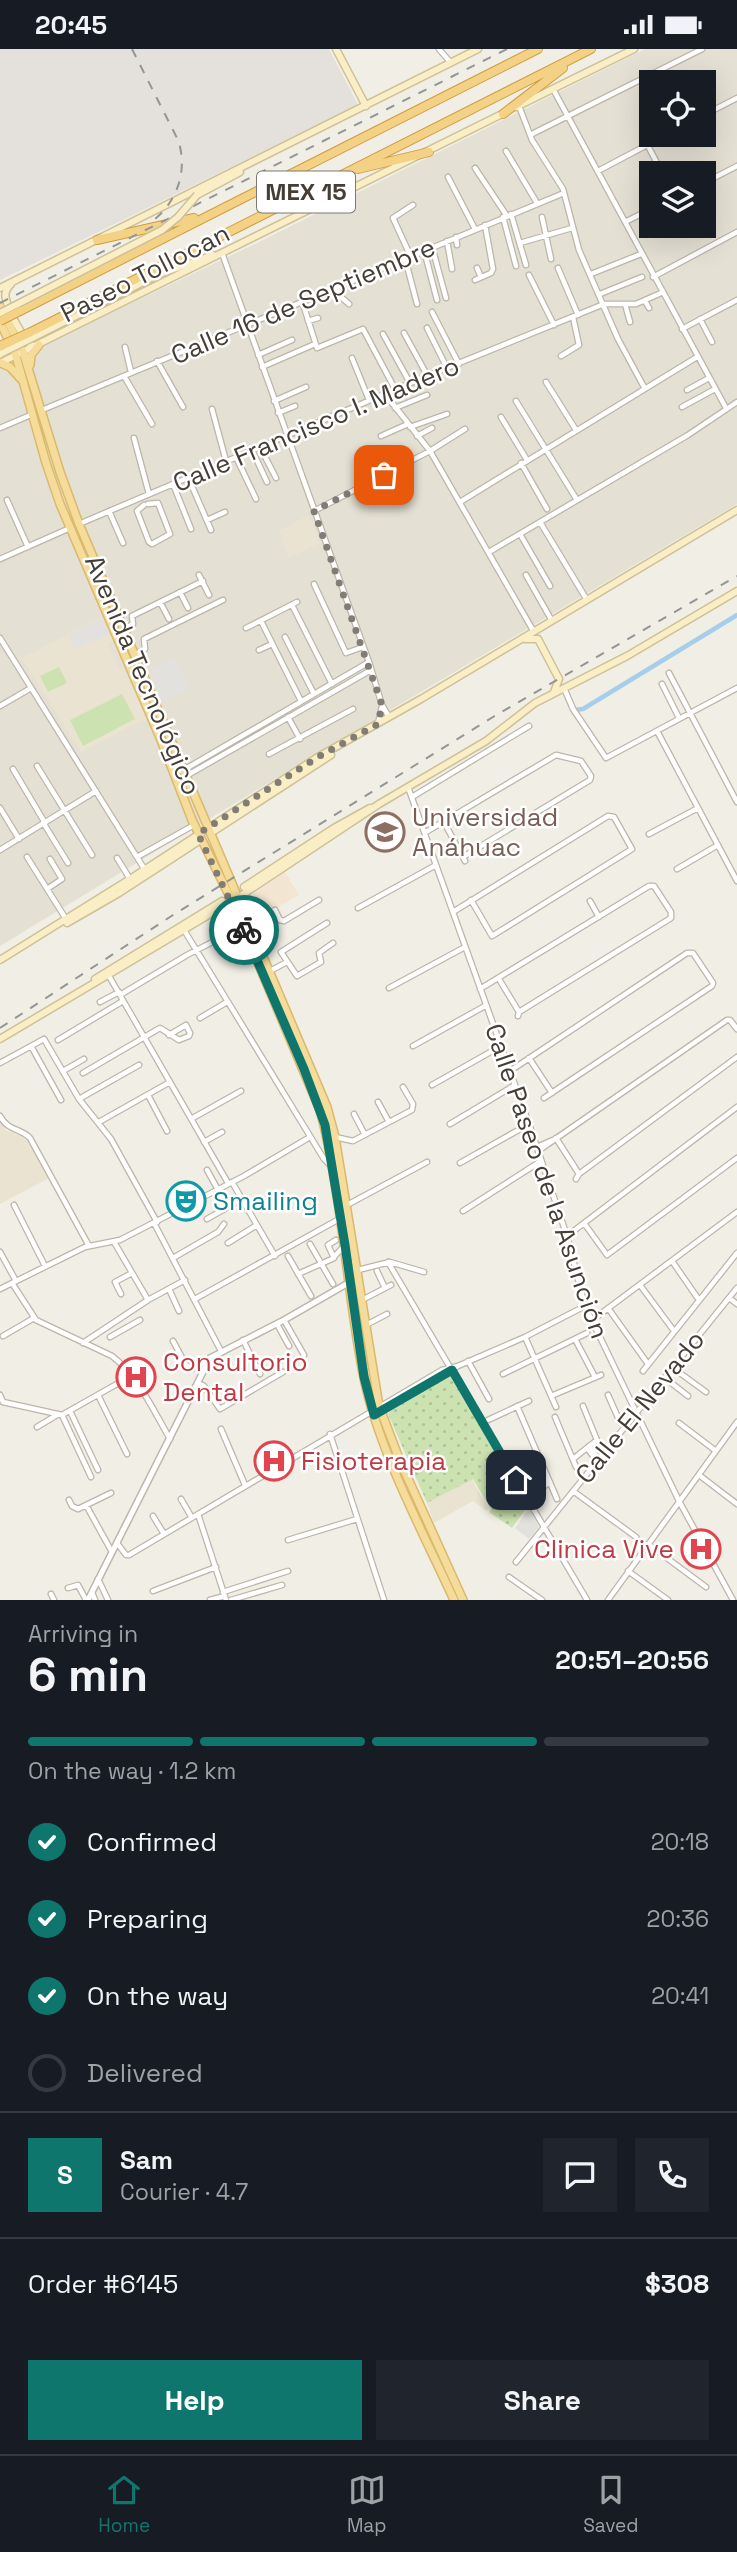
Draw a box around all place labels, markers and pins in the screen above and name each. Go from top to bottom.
pin [354,445,414,505]
place label: Universidad Anáhuac [412,800,558,864]
school or university icon: Universidad Anáhuac [364,811,406,853]
theatre icon: Smailing [165,1180,207,1222]
place label: Smailing [213,1184,318,1218]
place label: Consultorio Dental [163,1345,307,1409]
hospital icon: Consultorio Dental [115,1356,157,1398]
hospital icon: Fisioterapia [253,1440,295,1482]
place label: Fisioterapia [301,1444,446,1478]
pin [486,1450,546,1510]
hospital icon: Clinica Vive [680,1528,722,1570]
place label: Clinica Vive [534,1532,674,1566]

